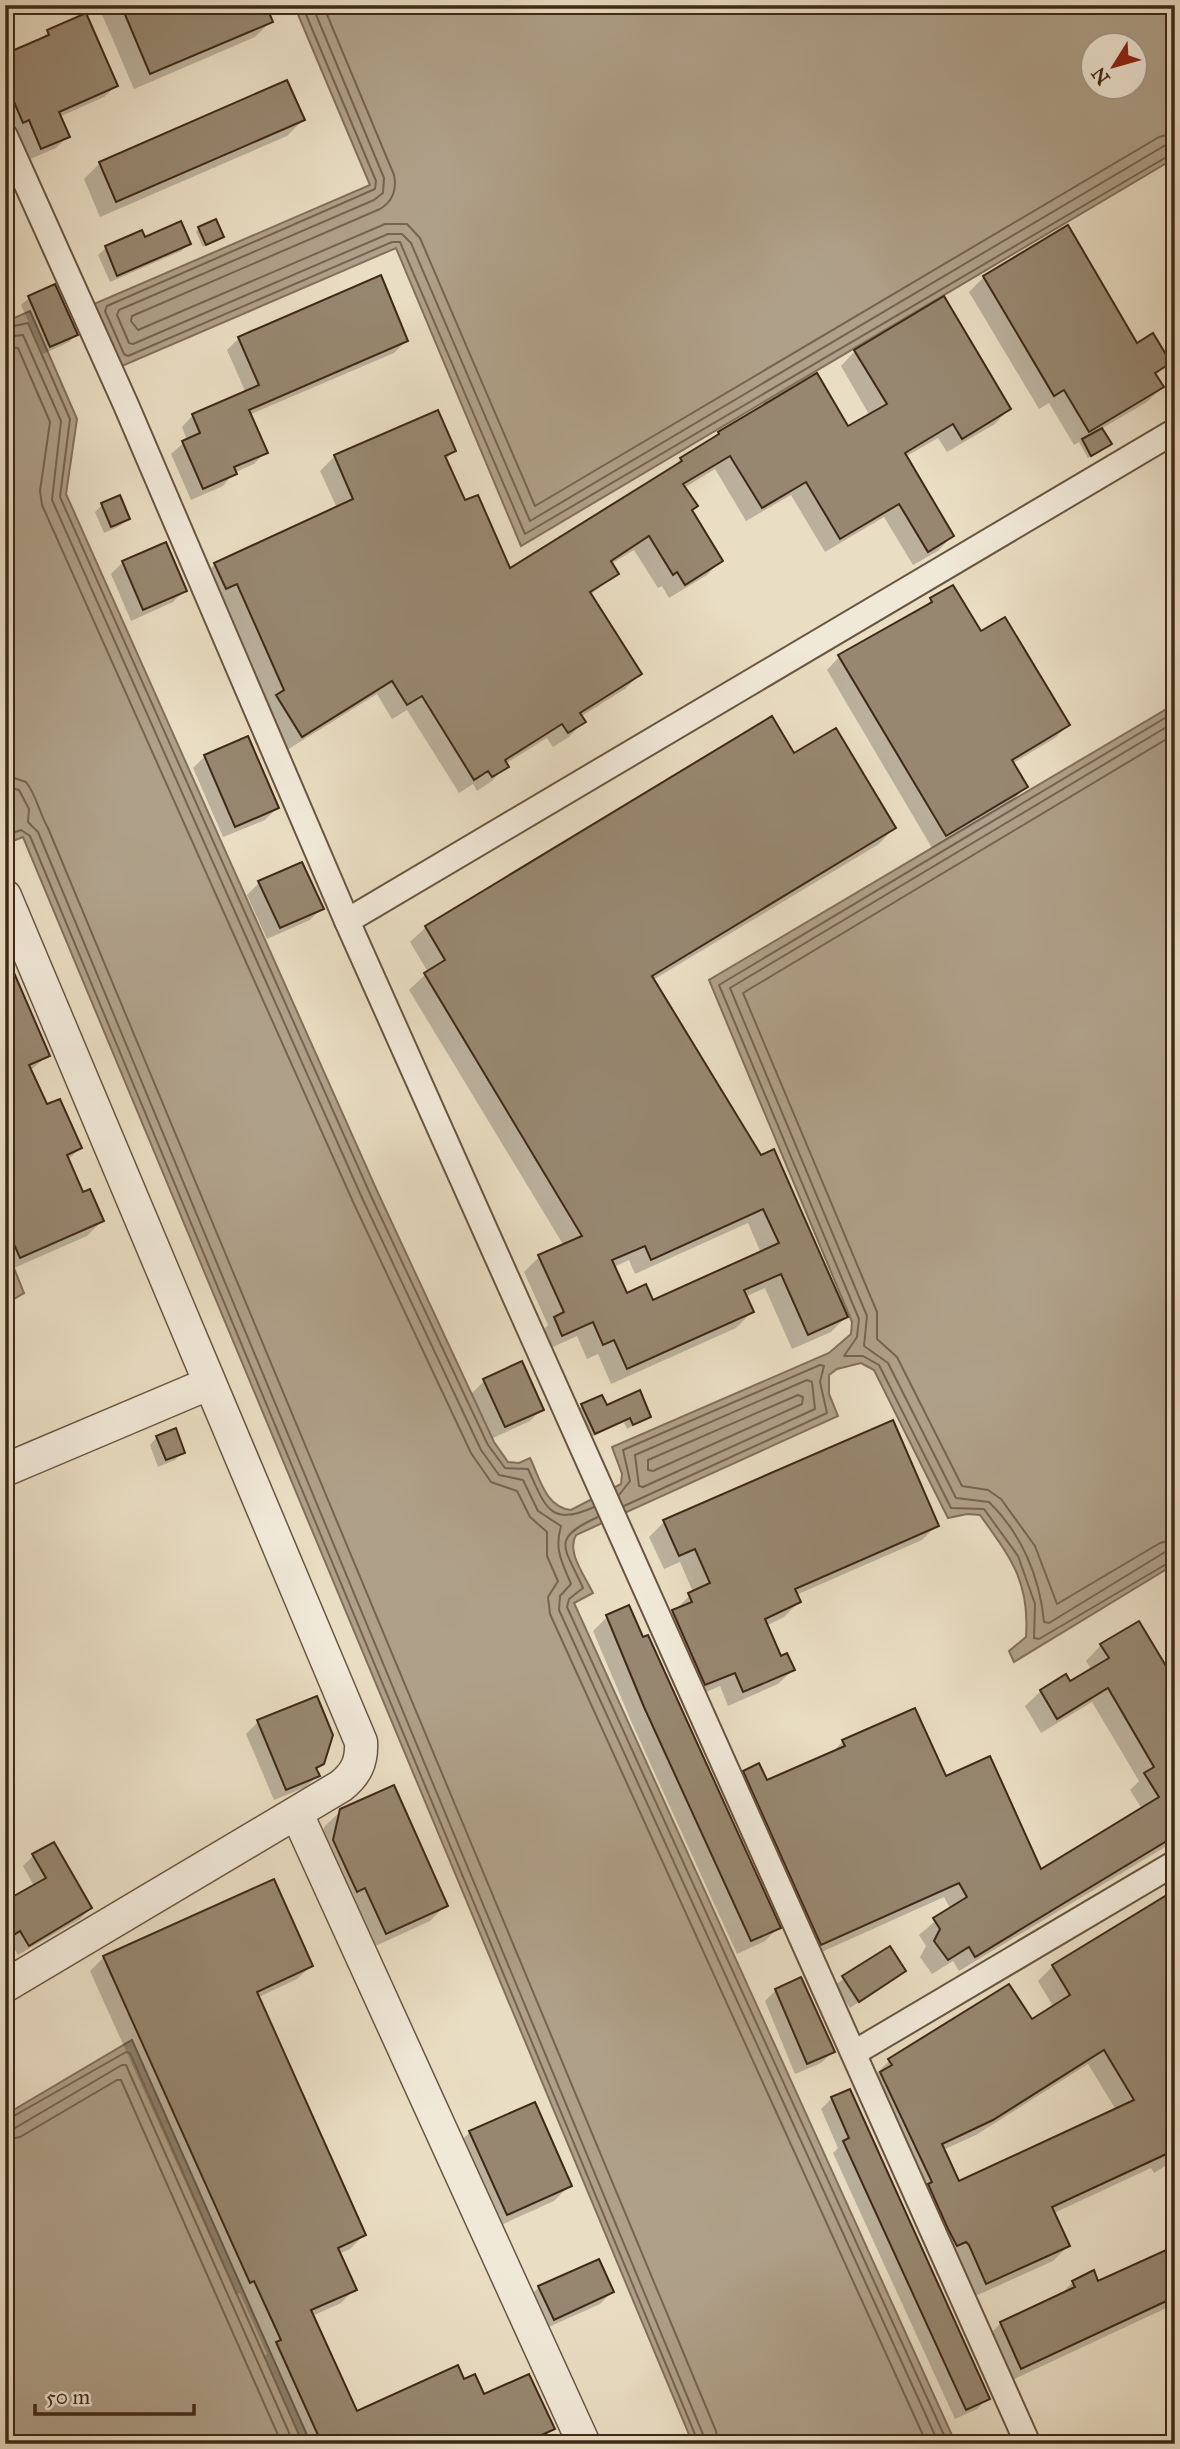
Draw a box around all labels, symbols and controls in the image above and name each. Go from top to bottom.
north arrow [1078,32,1148,102]
text: N [1087,63,1115,89]
scale bar [35,2372,194,2416]
text: 50 m [46,2384,91,2410]

